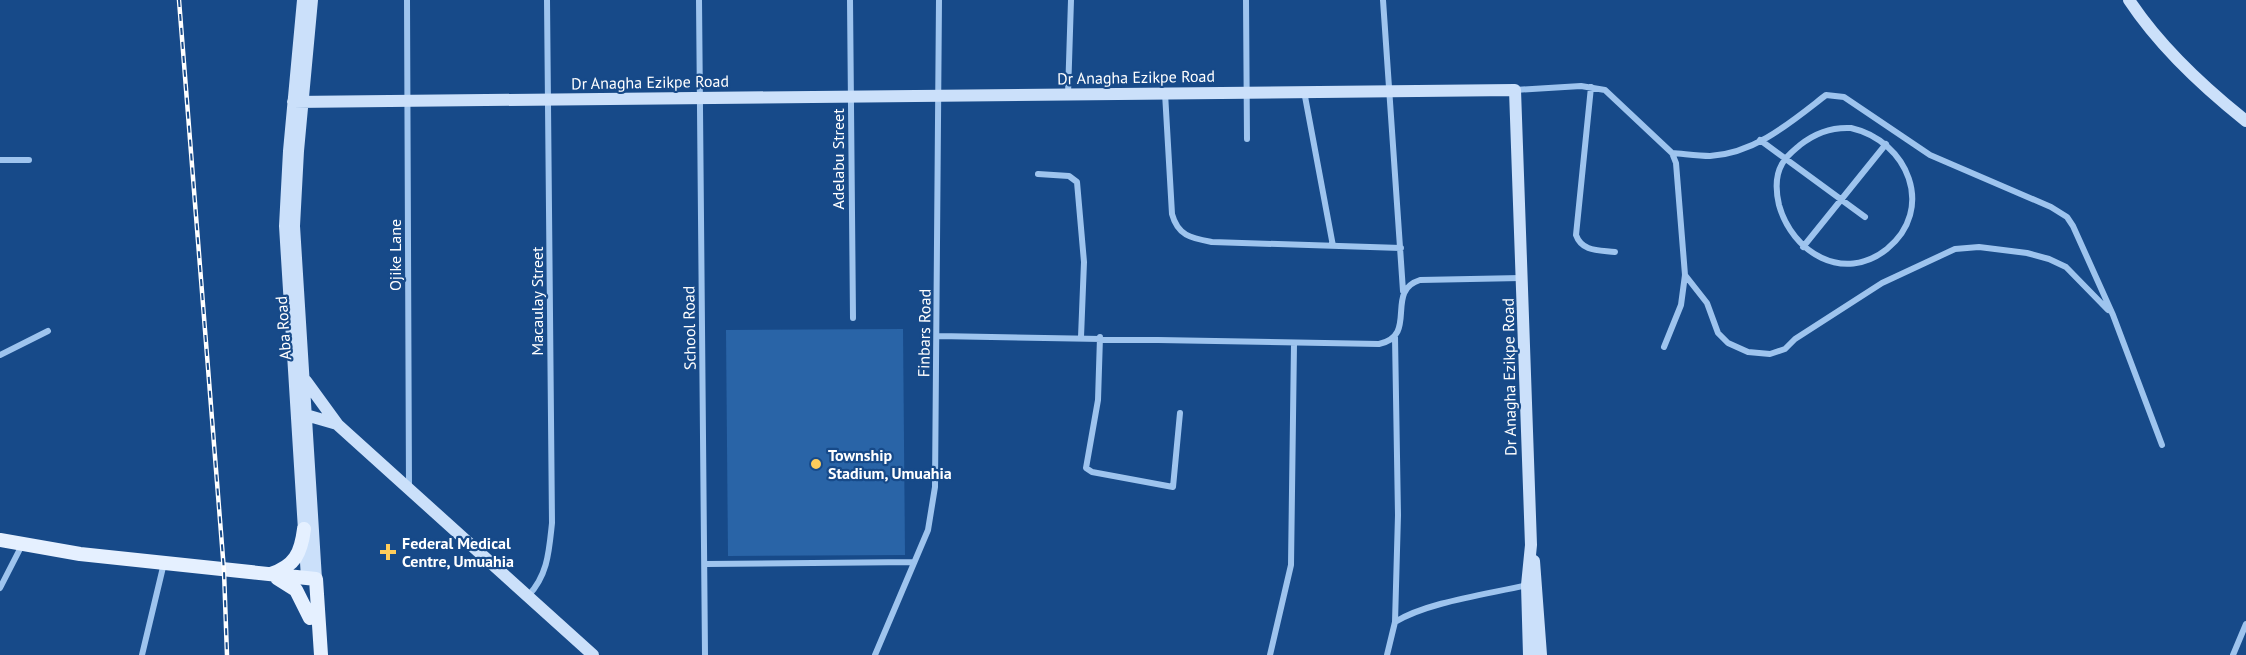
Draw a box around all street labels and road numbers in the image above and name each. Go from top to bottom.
street label: Dr Anagha Ezikpe Road [1057,66,1215,88]
street label: Dr Anagha Ezikpe Road [571,71,729,93]
street label: Adelabu Street [828,108,848,210]
street label: Ojike Lane [385,219,405,291]
street label: Macaulay Street [527,246,547,356]
street label: School Road [678,286,700,370]
street label: Finbars Road [913,289,935,377]
street label: Aba Road [271,295,295,361]
street label: Dr Anagha Ezikpe Road [1498,298,1520,456]

